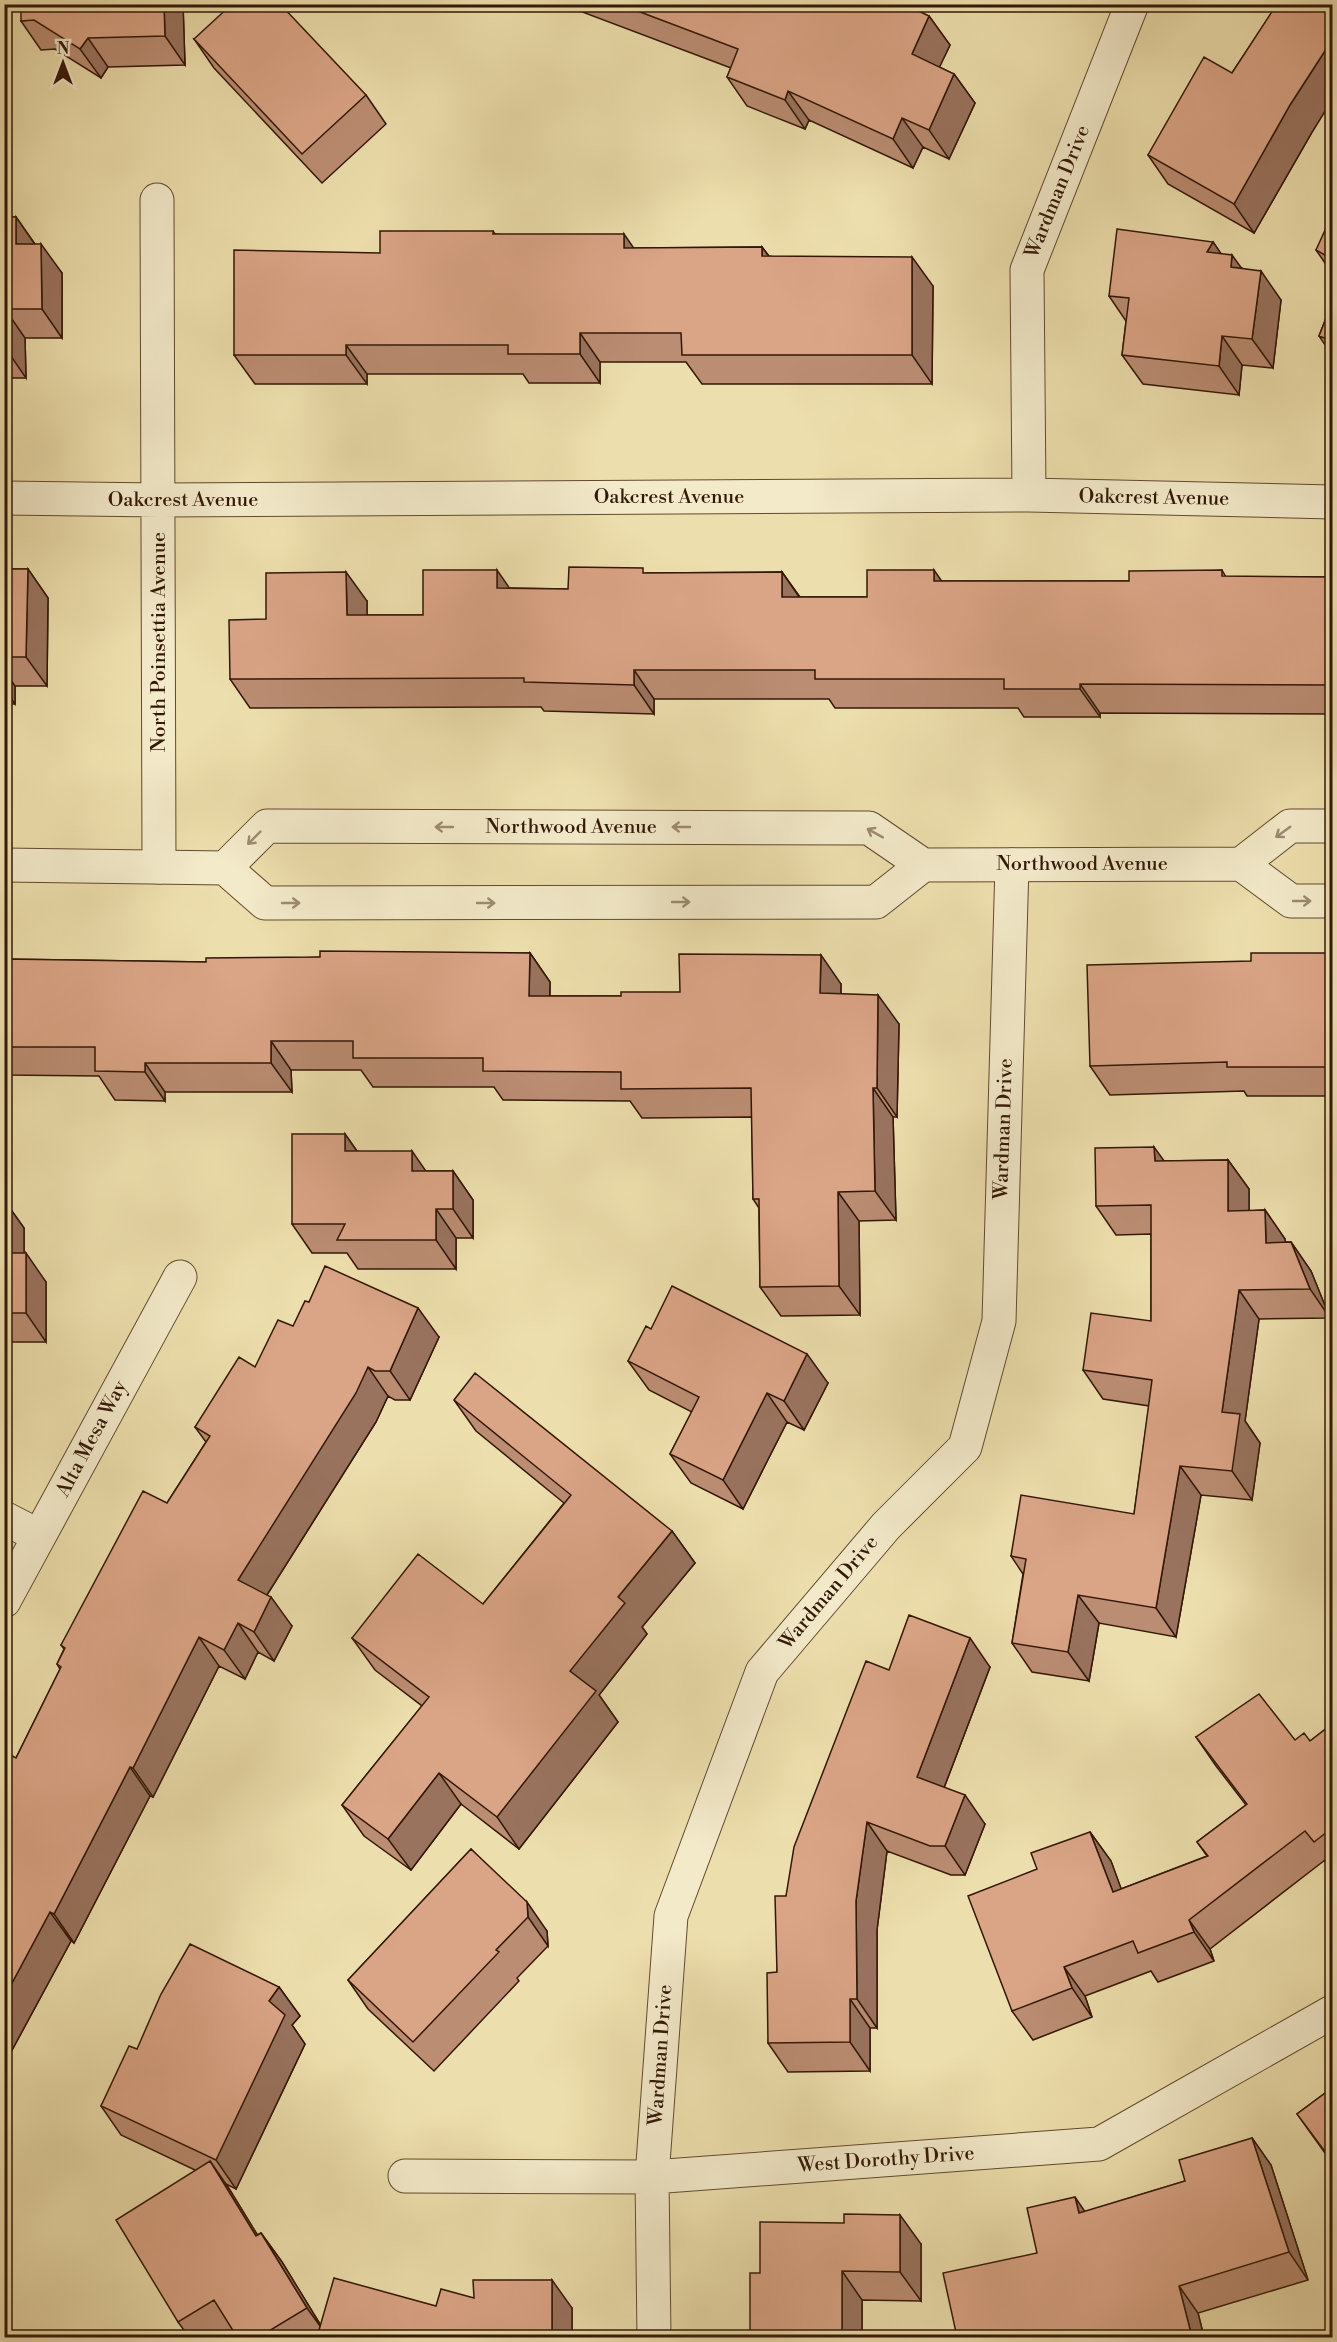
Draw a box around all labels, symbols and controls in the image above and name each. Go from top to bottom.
north arrow [33,33,93,93]
text: N [57,39,70,59]
street label: Wardman Drive [1020,122,1096,263]
street label: Oakcrest Avenue [1078,484,1230,512]
street label: Oakcrest Avenue [594,485,744,510]
street label: Oakcrest Avenue [108,488,258,513]
street label: North Poinsettia Avenue [147,532,172,752]
street label: Northwood Avenue [485,815,657,840]
one-way arrow [435,821,455,832]
one-way arrow [672,821,692,833]
one-way arrow [1275,826,1291,838]
one-way arrow [866,827,883,839]
one-way arrow [247,831,262,846]
street label: Northwood Avenue [996,852,1168,877]
one-way arrow [1291,895,1311,907]
one-way arrow [671,896,691,908]
one-way arrow [281,897,301,909]
one-way arrow [476,897,496,909]
street label: Wardman Drive [989,1058,1019,1201]
street label: Alta Mesa Way [50,1376,133,1503]
street label: Wardman Drive [773,1531,884,1656]
street label: Wardman Drive [644,1984,678,2127]
street label: West Dorothy Drive [796,2141,975,2179]

